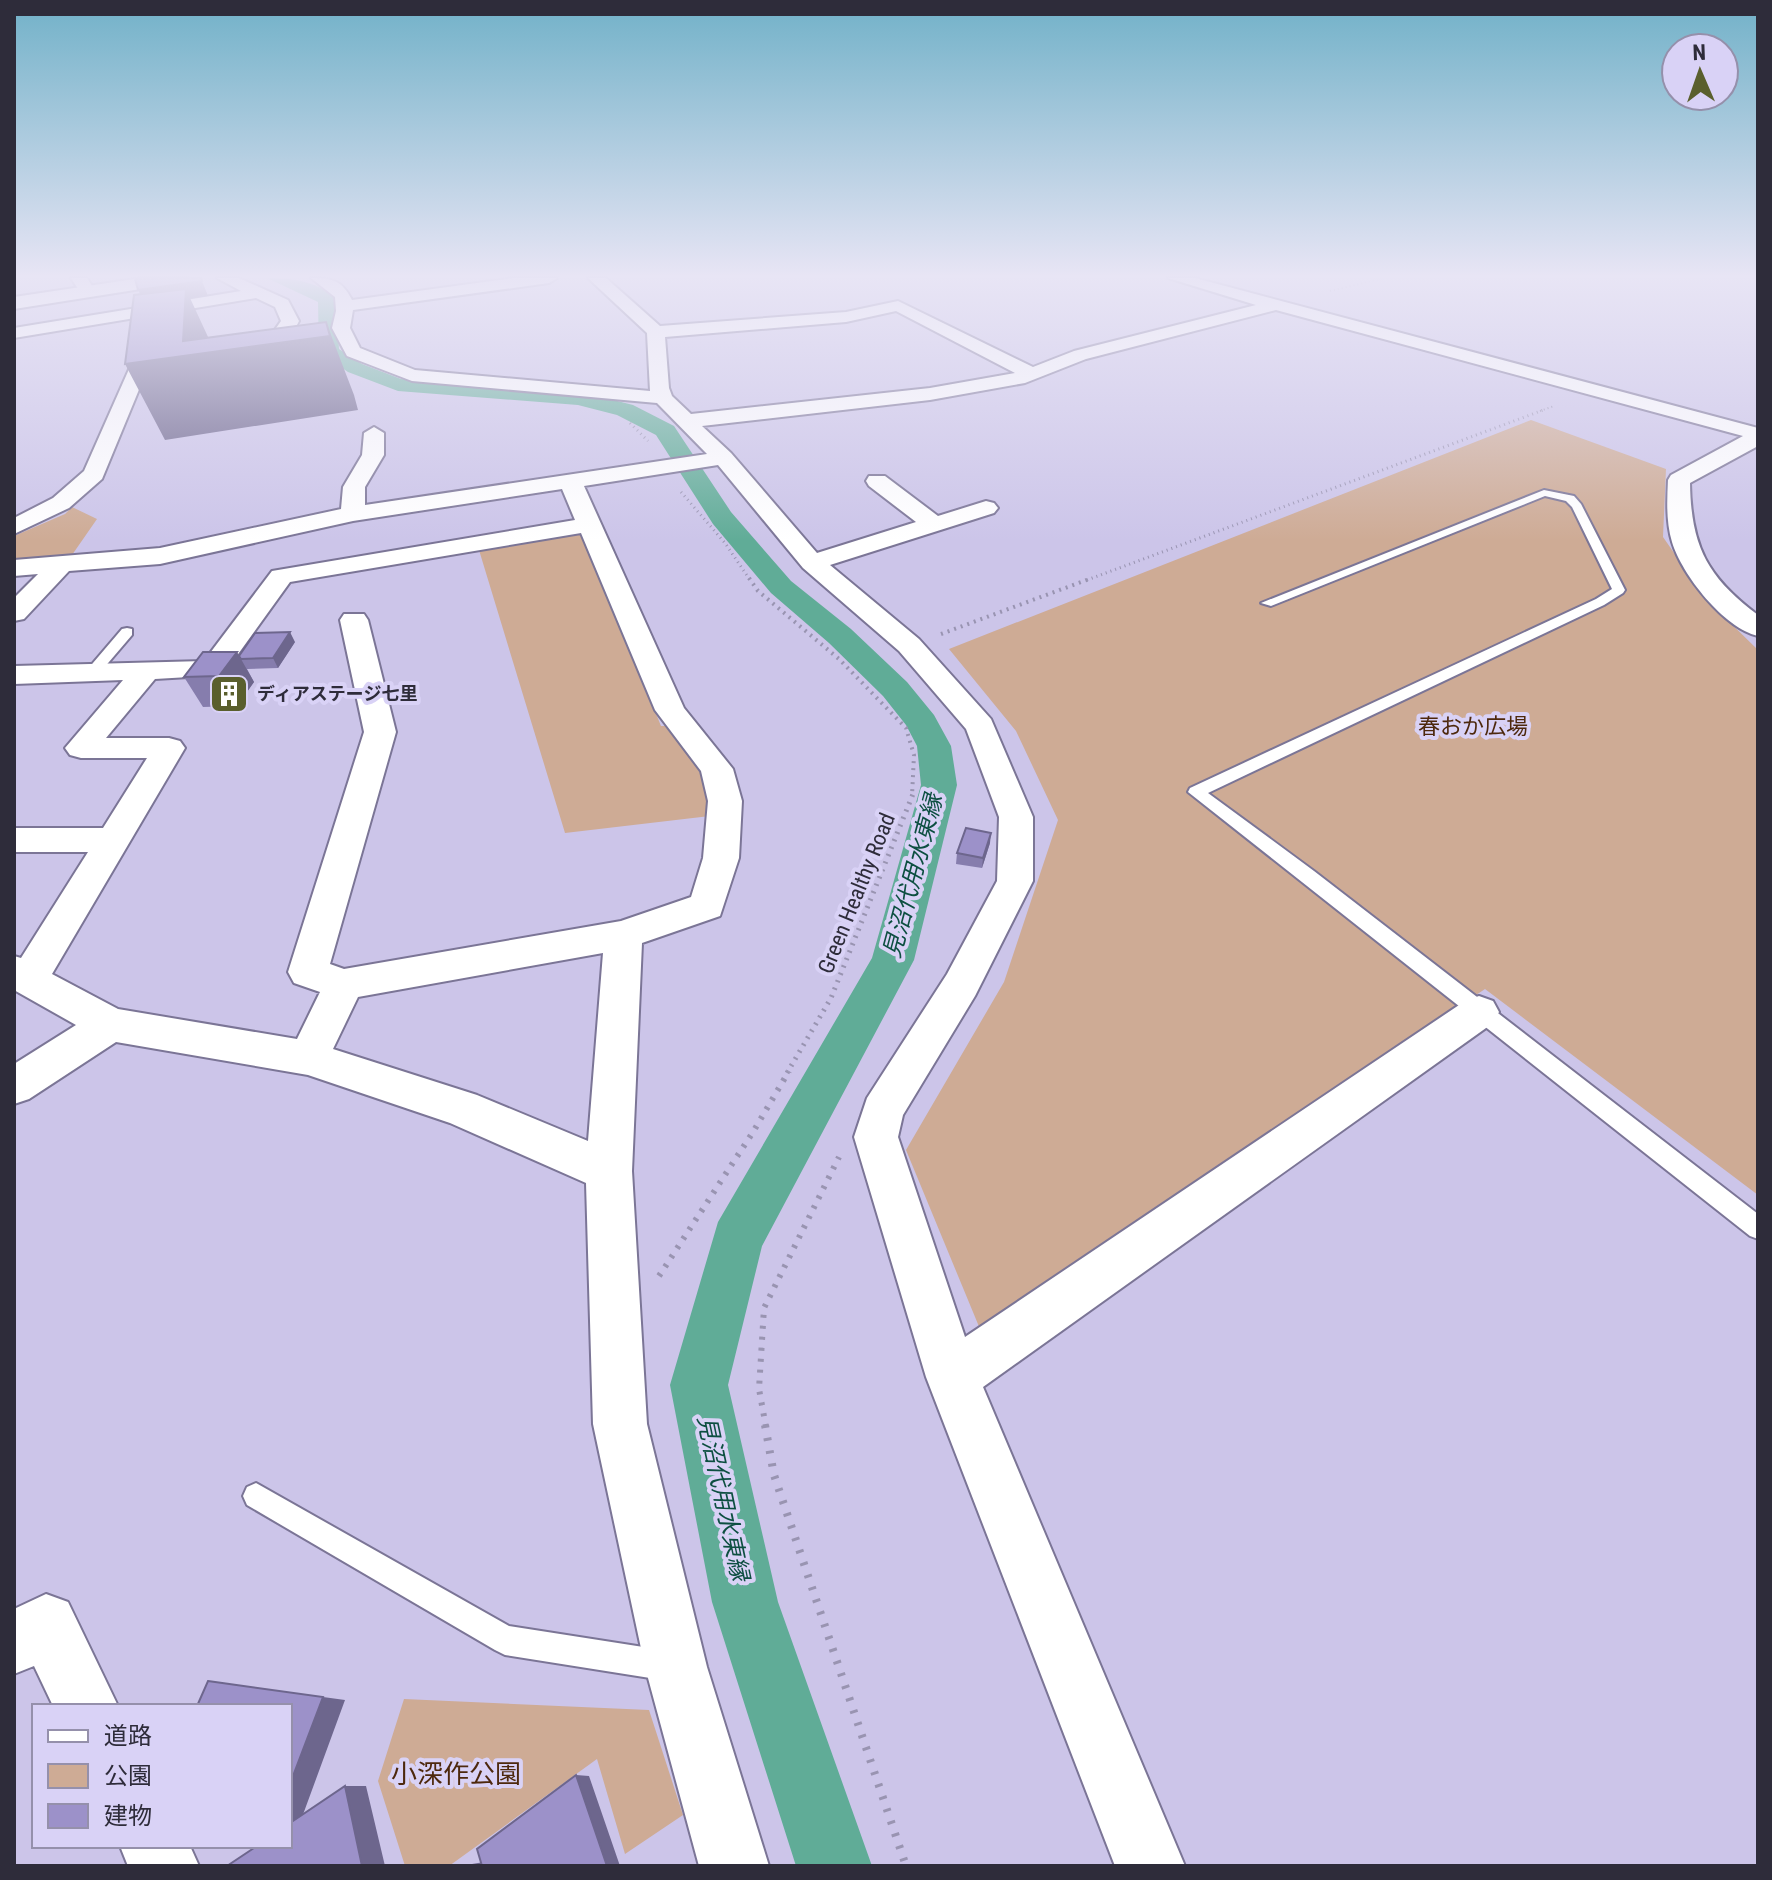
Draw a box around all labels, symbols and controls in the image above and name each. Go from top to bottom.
north arrow [1660,32,1740,112]
text: N [1692,40,1706,65]
building icon: ディアステージ七里 [208,673,250,715]
place label: ディアステージ七里 [257,683,417,704]
park label: 春おか広場 [1418,714,1528,739]
water label: 見沼代用水東縁 [878,788,949,961]
street label: Green Healthy Road [813,809,900,977]
water label: 見沼代用水東縁 [692,1413,755,1586]
legend [32,1704,292,1848]
text: 道路 [104,1722,152,1750]
park label: 小深作公園 [391,1759,521,1789]
text: 公園 [104,1762,152,1790]
text: 建物 [104,1802,152,1830]

